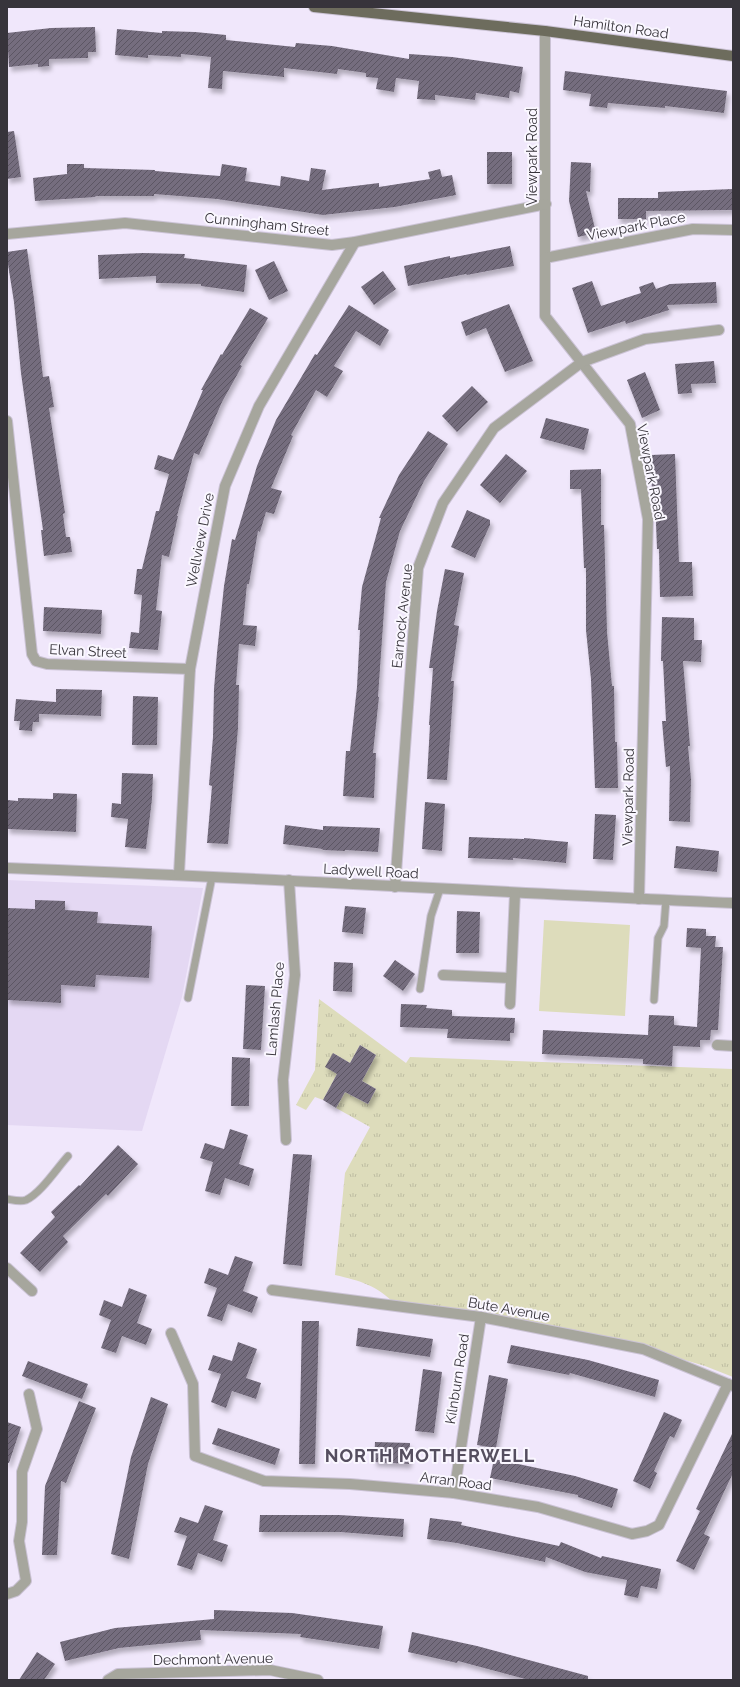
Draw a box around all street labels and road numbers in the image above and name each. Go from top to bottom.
street label: Hamilton Road [572,12,670,42]
street label: Viewpark Road [524,108,540,206]
street label: Viewpark Place [585,209,687,243]
street label: Cunningham Street [204,210,330,239]
street label: Viewpark Road [634,423,668,521]
street label: Wellview Drive [183,491,217,589]
street label: Earnock Avenue [389,563,415,669]
street label: Elvan Street [49,641,127,661]
street label: Viewpark Road [619,748,637,846]
street label: Ladywell Road [323,861,419,881]
street label: Lamlash Place [263,961,287,1057]
street label: Bute Avenue [467,1294,551,1324]
street label: Kilnburn Road [442,1333,472,1425]
street label: Arran Road [419,1469,493,1493]
street label: Dechmont Avenue [153,1650,273,1668]

